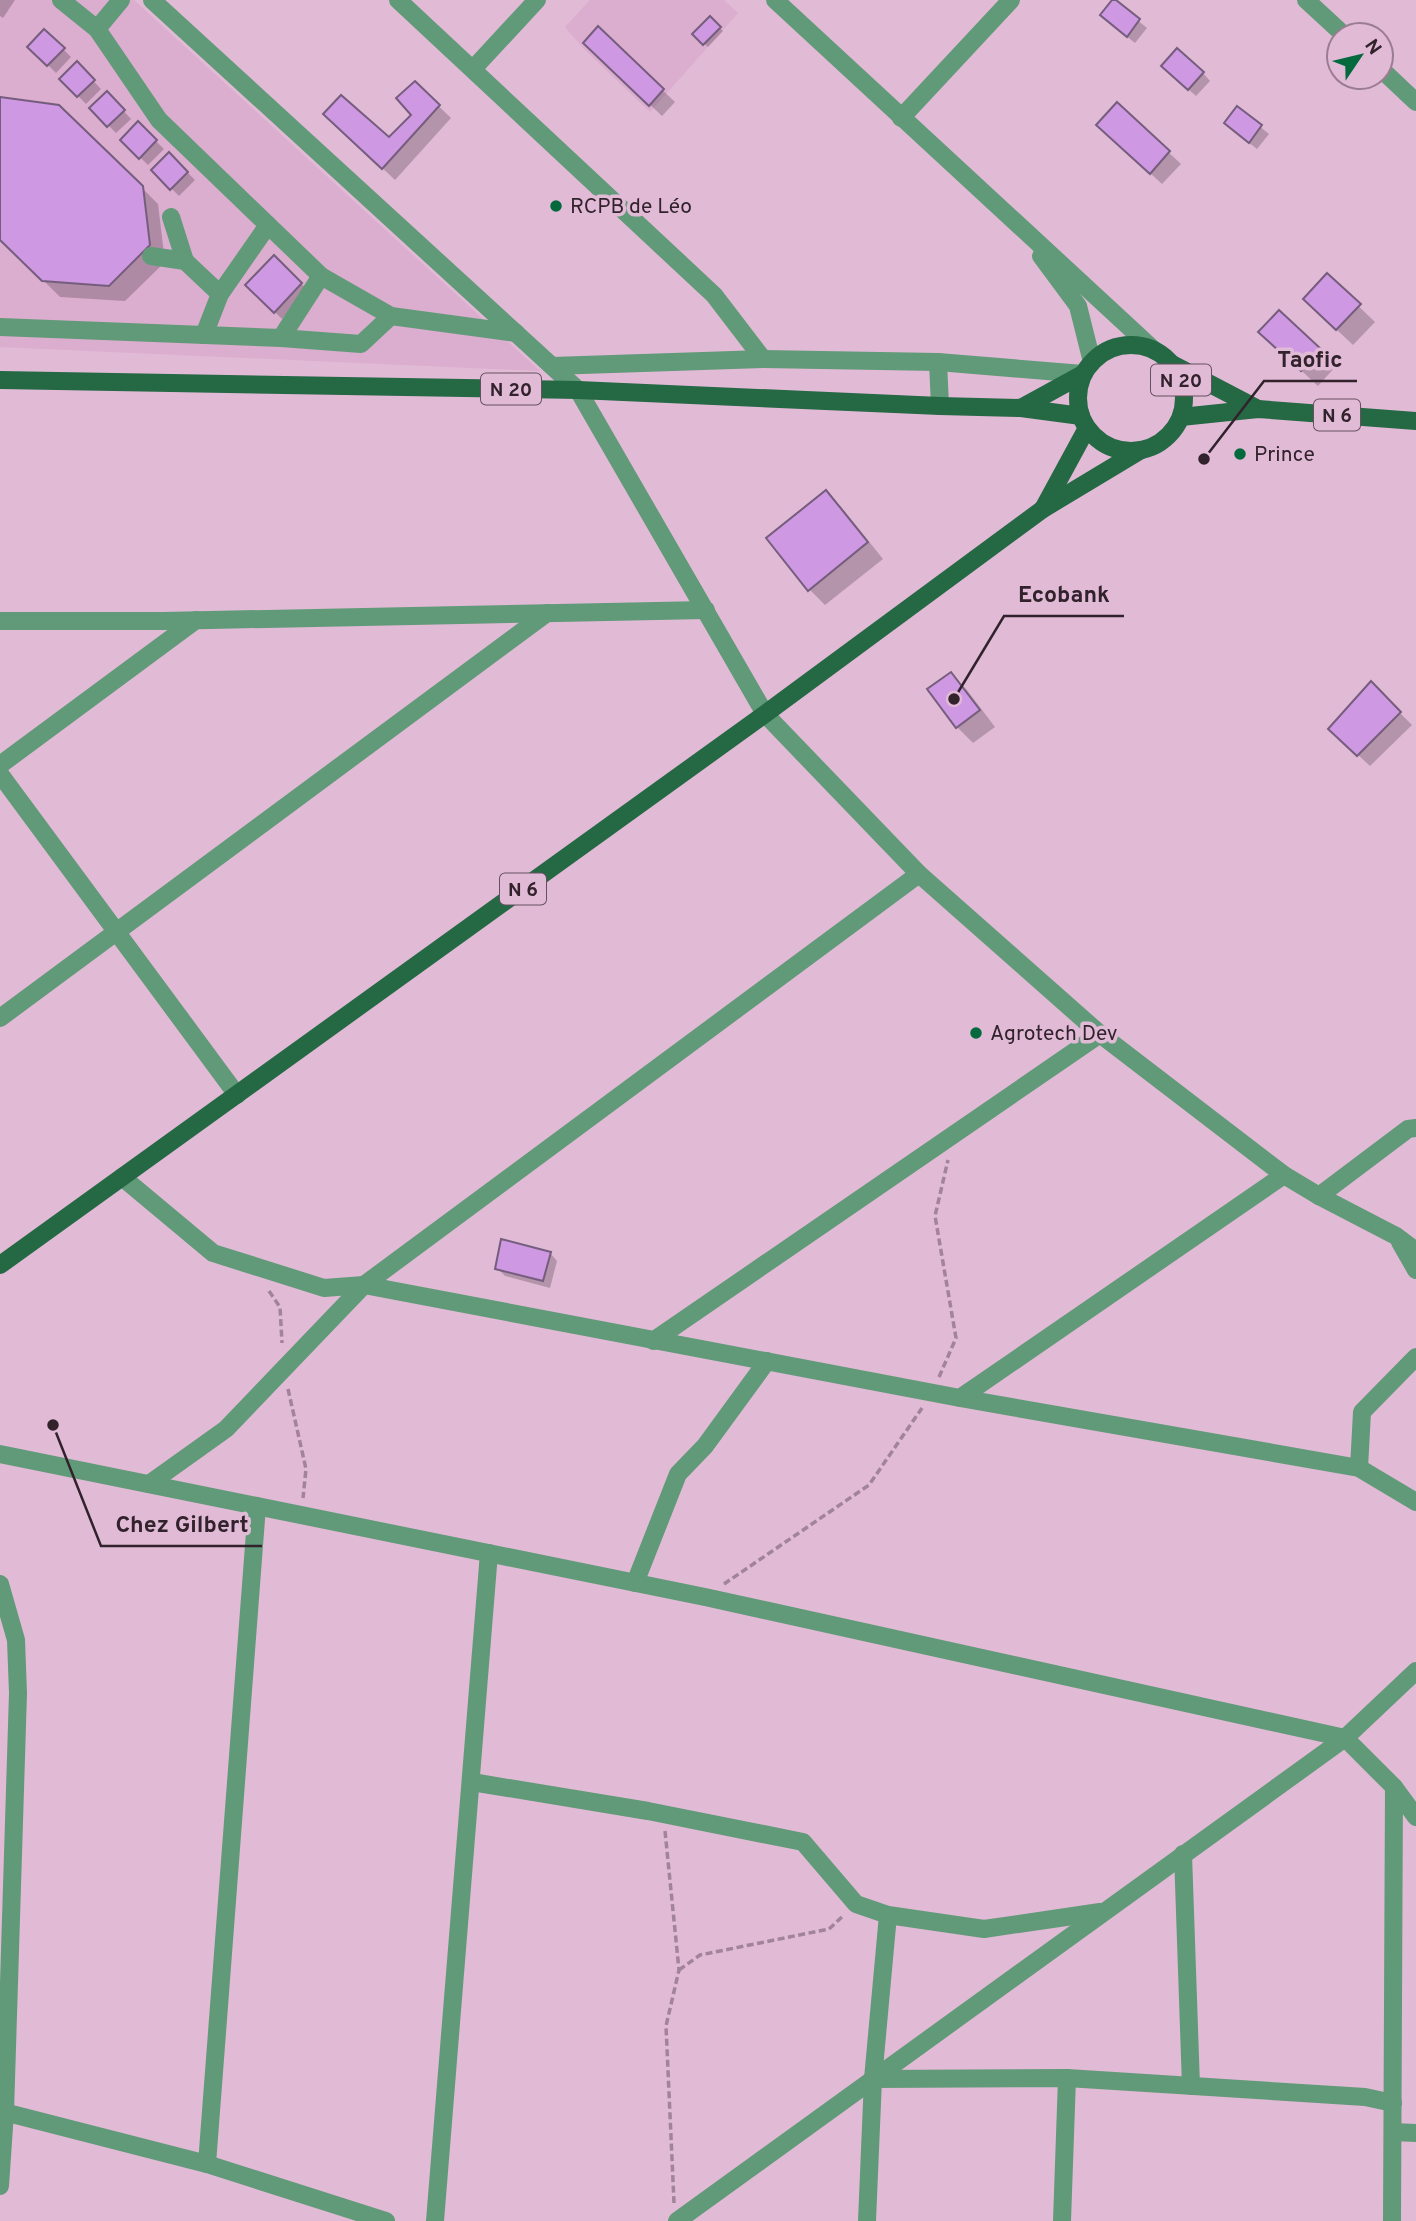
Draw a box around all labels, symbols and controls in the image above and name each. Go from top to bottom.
north arrow [1325,21,1395,91]
text: N [1359,35,1386,60]
place label: RCPB de Léo [570,194,692,221]
marker: RCPB de Léo [548,198,564,214]
callout: Taofic [1264,337,1357,381]
text: Taofic [1277,347,1343,376]
road number: N 20 [1151,364,1211,396]
road number: N 20 [481,374,541,404]
road number: N 6 [1314,400,1360,430]
place label: Prince [1254,442,1315,469]
marker: Prince [1232,446,1248,462]
callout: Ecobank [1004,572,1124,616]
text: Ecobank [1018,582,1110,611]
road number: N 6 [500,874,546,904]
place label: Agrotech Dev [990,1021,1118,1048]
marker: Agrotech Dev [968,1025,984,1041]
callout: Chez Gilbert [101,1502,262,1546]
text: Chez Gilbert [115,1512,249,1541]

